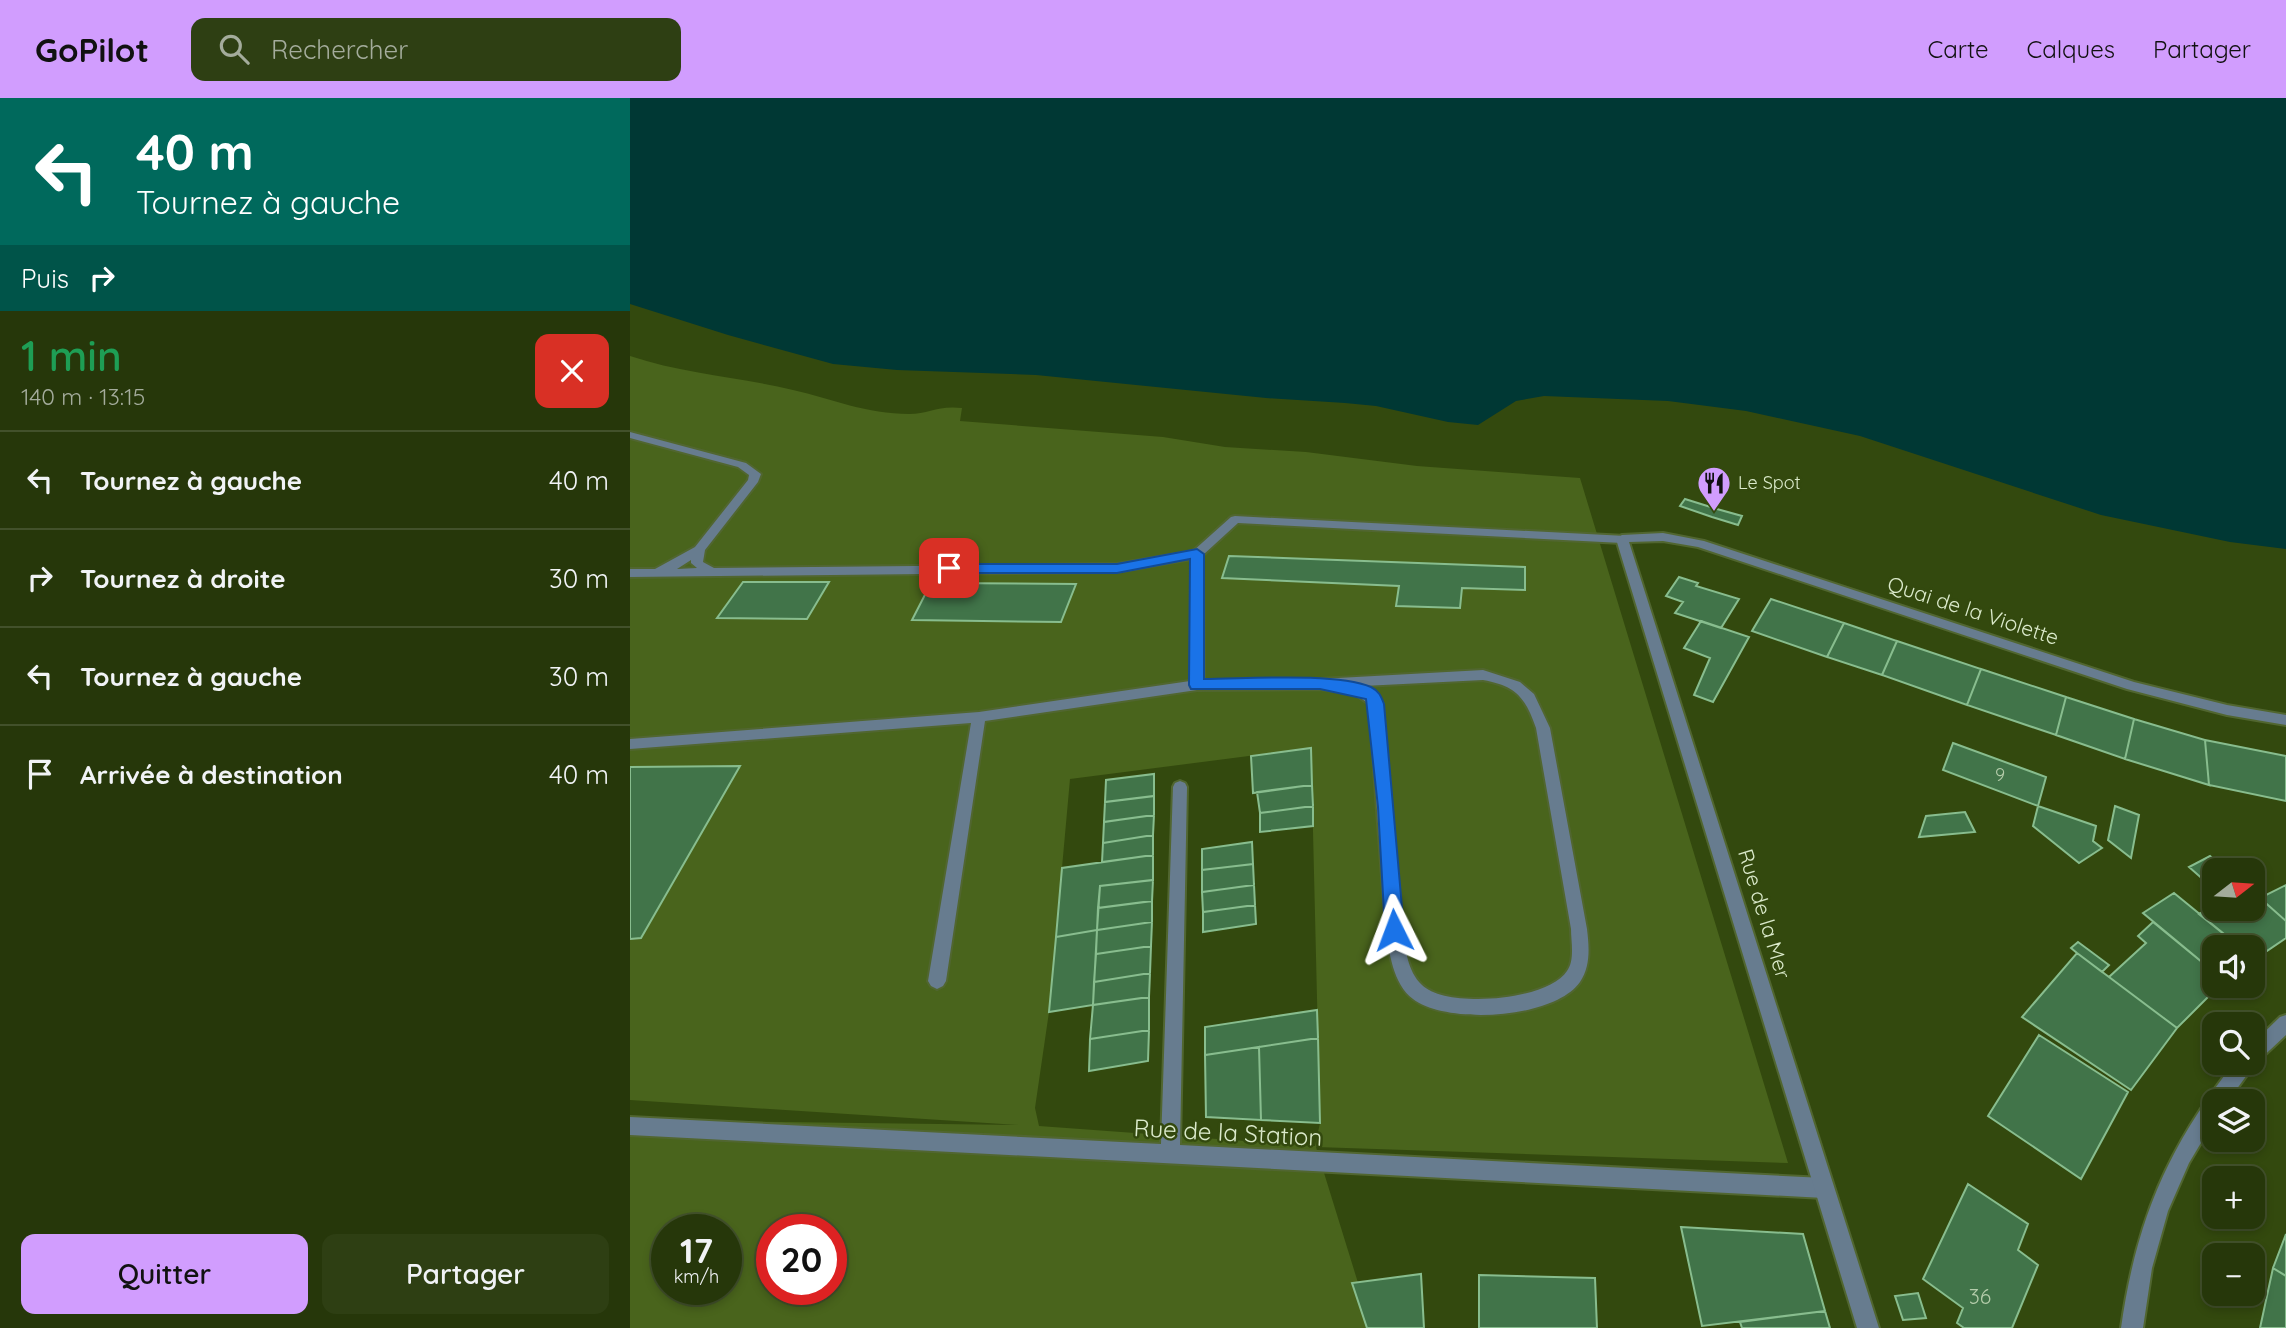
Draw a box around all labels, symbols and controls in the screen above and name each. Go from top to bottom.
search box [191,18,681,81]
text: GoPilot [35,29,149,70]
icon: search [215,30,253,68]
text: Rechercher [271,33,408,66]
text: Carte [1927,34,1989,64]
text: Calques [2027,34,2115,64]
text: Partager [2153,34,2251,64]
text: 40 m [136,121,254,182]
icon: left [21,126,112,217]
text: Tournez à gauche [136,182,400,222]
icon: right [83,259,121,297]
text: Puis [21,262,69,295]
text: 1 min [21,329,122,382]
button: close [535,334,609,408]
text: 140 m · 13:15 [21,382,145,411]
icon: left [21,461,59,499]
text: Tournez à gauche [80,464,302,497]
text: 40 m [549,464,609,497]
restaurant icon: Le Spot [1695,464,1733,513]
place label: Le Spot [1738,471,1801,494]
pin [919,538,979,598]
icon: arrive [930,549,968,587]
icon: right [21,559,59,597]
text: Tournez à droite [80,562,285,595]
text: 30 m [549,562,609,595]
street label: Quai de la Violette [1884,570,2062,650]
icon: left [21,657,59,695]
text: Tournez à gauche [80,660,302,693]
text: 30 m [549,660,609,693]
icon: arrive [21,755,59,793]
text: Arrivée à destination [80,758,343,791]
text: 40 m [549,758,609,791]
house number: 9 [1995,763,2005,786]
street label: Rue de la Mer [1733,846,1797,982]
north arrow [2202,858,2264,920]
map controls [2202,858,2265,1306]
position arrow [1357,893,1431,967]
button: sound [2202,935,2265,998]
button: search [2202,1012,2265,1075]
button: layers [2202,1089,2265,1152]
street label: Rue de la Station [1133,1112,1323,1152]
button: + [2202,1166,2265,1229]
speed limit sign: 20 [756,1214,847,1305]
text: 17 [680,1228,713,1272]
button: Quitter [21,1234,308,1314]
button: Partager [322,1234,609,1314]
button: − [2202,1243,2265,1306]
text: km/h [674,1265,719,1288]
house number: 36 [1969,1283,1991,1309]

